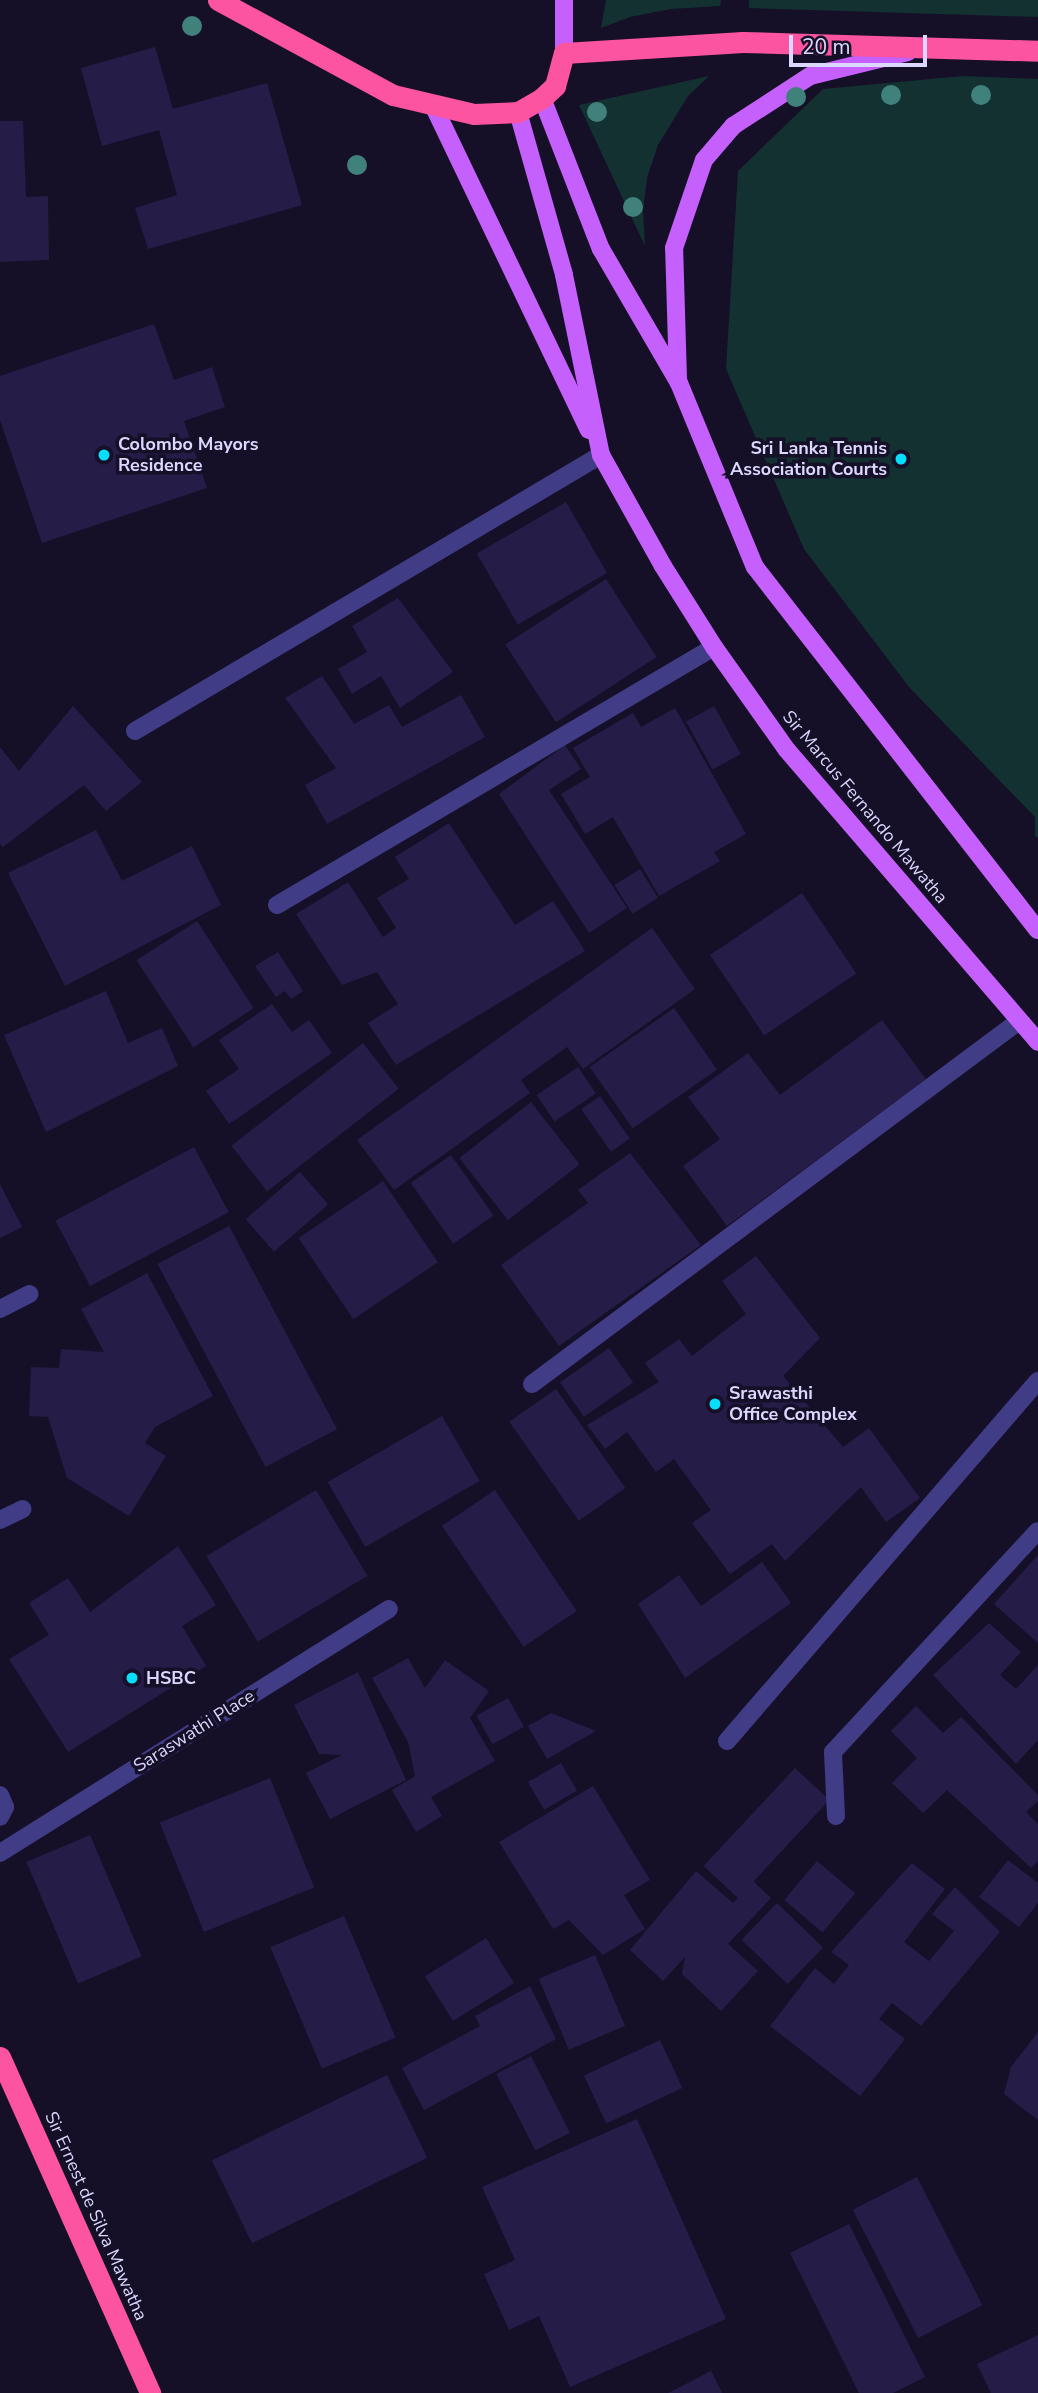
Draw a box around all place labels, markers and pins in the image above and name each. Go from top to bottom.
place label: Colombo Mayors Residence [118,434,259,476]
place label: Sri Lanka Tennis Association Courts [730,438,887,480]
marker: Colombo Mayors Residence [96,447,112,463]
marker: Sri Lanka Tennis Association Courts [893,451,909,467]
place label: Srawasthi Office Complex [729,1383,857,1426]
marker: Srawasthi Office Complex [707,1396,723,1412]
place label: HSBC [146,1667,196,1689]
marker: HSBC [124,1670,140,1686]

